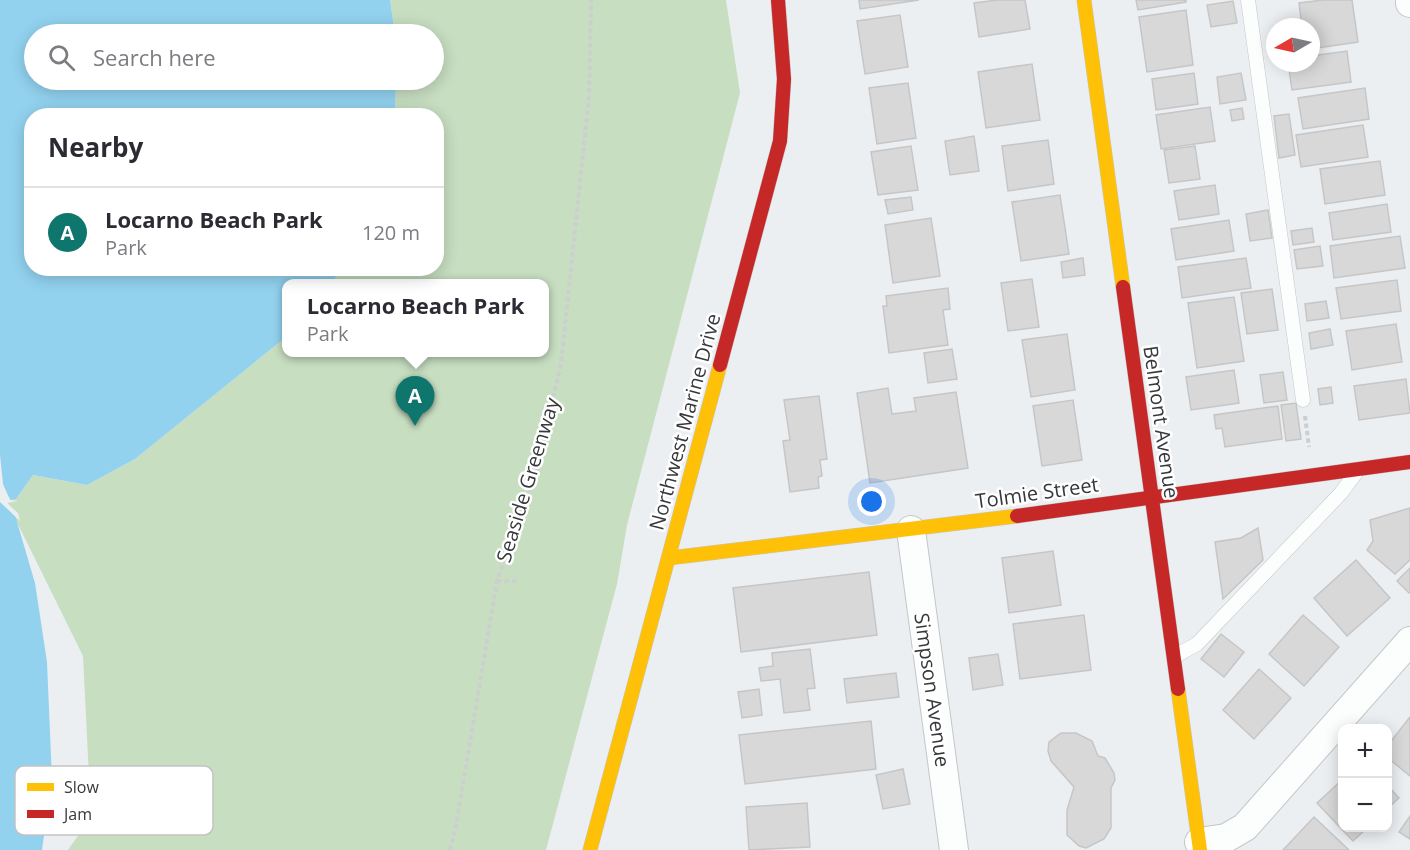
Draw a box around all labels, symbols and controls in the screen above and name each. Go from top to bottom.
north arrow [1266,18,1320,72]
search box [24,24,444,90]
icon: search [45,41,78,74]
text: Search here [93,42,216,72]
text: Nearby [48,129,143,165]
text: Locarno Beach Park [105,204,323,234]
text: A [61,219,74,246]
text: 120 m [362,219,420,246]
text: Park [105,234,147,261]
popup [282,279,549,357]
text: Locarno Beach Park [307,290,524,320]
street label: Northwest Marine Drive [643,311,726,533]
text: Park [307,320,348,347]
street label: Belmont Avenue [1137,344,1186,500]
pin: A [396,376,434,426]
street label: Seaside Greenway [490,393,566,565]
street label: Tolmie Street [974,471,1100,514]
your location [857,487,886,516]
street label: Simpson Avenue [908,611,957,769]
map controls [1338,724,1392,832]
button: + [1338,724,1392,778]
legend [15,766,213,835]
text: Slow [64,776,99,798]
button: − [1338,778,1392,832]
text: Jam [62,803,92,825]

